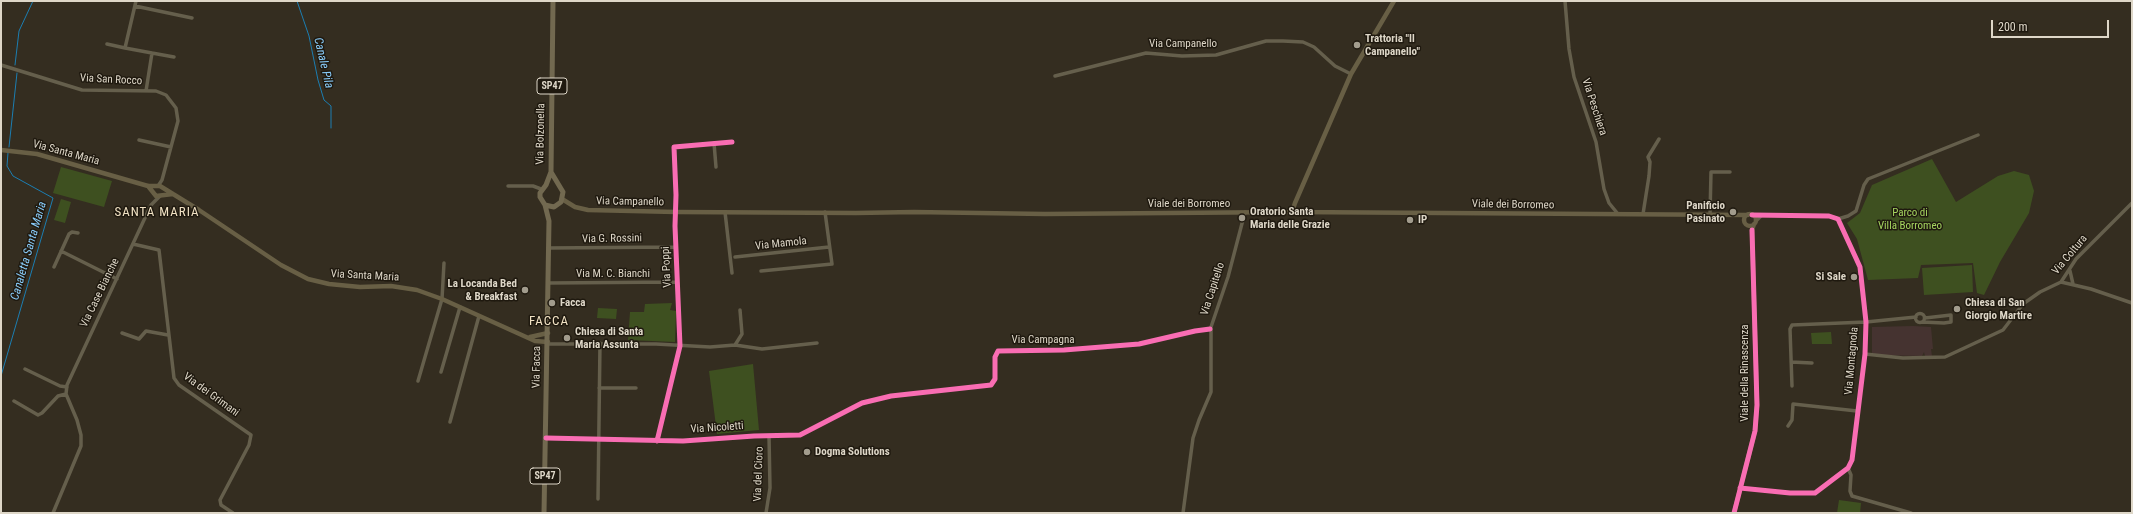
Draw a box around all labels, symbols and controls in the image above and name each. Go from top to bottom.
scale bar [1993,12,2111,38]
text: 200 m [1998,20,2028,34]
place label: Trattoria "Il Campanello" [1365,32,1420,58]
water label: Canale Pila [310,36,336,90]
street label: Via Campanello [1149,37,1217,51]
marker: Trattoria "Il Campanello" [1352,40,1362,50]
street label: Via San Rocco [80,72,142,88]
street label: Via Peschiera [1579,77,1609,137]
road number: SP47 [537,78,567,94]
street label: Via Bolzonella [534,103,548,165]
street label: Via Santa Maria [31,138,101,168]
street label: Via Campanello [596,195,664,209]
street label: Viale dei Borromeo [1148,197,1230,211]
street label: Viale dei Borromeo [1472,198,1554,212]
place label: Panificio Pasinato [1686,199,1725,225]
water label: Canaletta Santa Maria [8,200,50,302]
district label: SANTA MARIA [114,205,200,221]
place label: Oratorio Santa Maria delle Grazie [1250,205,1330,231]
park label: Parco di Villa Borromeo [1878,206,1942,232]
marker: Panificio Pasinato [1728,207,1738,217]
marker: Oratorio Santa Maria delle Grazie [1237,213,1247,223]
place label: IP [1418,213,1427,227]
marker: IP [1405,215,1415,225]
street label: Via G. Rossini [582,232,642,246]
street label: Via Coltura [2050,232,2090,278]
street label: Via Mamola [755,235,807,253]
street label: Via Poppi [659,246,675,288]
street label: Via Case Bianche [78,256,122,330]
street label: Via Capitello [1198,261,1228,317]
street label: Via M. C. Bianchi [576,267,650,281]
street label: Via Santa Maria [330,268,400,284]
place label: Si Sale [1816,270,1846,284]
marker: Si Sale [1849,272,1859,282]
place label: La Locanda Bed & Breakfast [448,277,517,303]
marker: La Locanda Bed & Breakfast [520,285,530,295]
place label: Facca [560,296,586,310]
place label: Chiesa di San Giorgio Martire [1965,296,2032,322]
marker: Facca [547,298,557,308]
marker: Chiesa di San Giorgio Martire [1952,304,1962,314]
district label: FACCA [529,314,569,330]
street label: Viale della Rinascenza [1738,324,1752,422]
place label: Chiesa di Santa Maria Assunta [575,325,643,351]
street label: Via Montagnola [1842,326,1862,396]
marker: Chiesa di Santa Maria Assunta [562,333,572,343]
street label: Via Campagna [1012,333,1074,347]
street label: Via Facca [530,346,544,388]
street label: Via dei Grimani [180,370,242,420]
street label: Via Nicoletti [690,420,744,436]
place label: Dogma Solutions [815,445,890,459]
street label: Via del Cioro [751,446,767,502]
marker: Dogma Solutions [802,447,812,457]
road number: SP47 [530,468,560,484]

